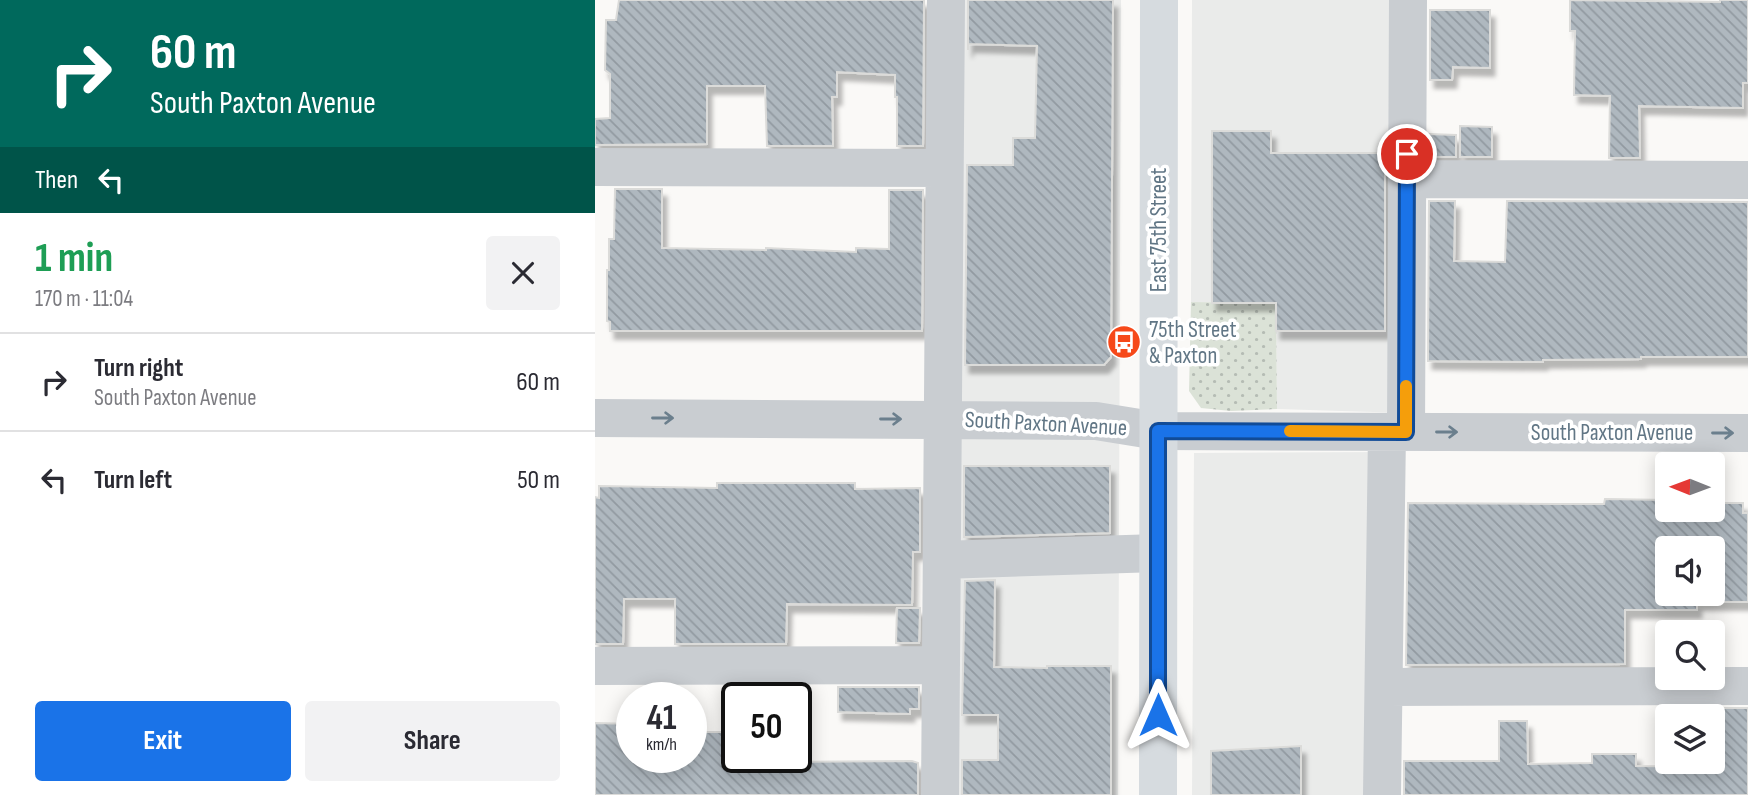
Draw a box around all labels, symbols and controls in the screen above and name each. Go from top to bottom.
text: 60 m [150,24,237,83]
icon: right [35,28,126,119]
text: South Paxton Avenue [150,84,376,123]
pin [1377,124,1437,184]
icon: arrive [1388,135,1426,173]
icon: left [92,161,130,199]
text: Then [35,165,78,196]
street label: East 75th Street [1145,168,1173,292]
text: 1 min [35,233,113,284]
button: close [486,236,560,310]
text: 170 m · 11:04 [35,285,133,313]
place label: 75th Street & Paxton [1149,316,1236,370]
bus stop icon: 75th Street & Paxton [1105,323,1143,361]
text: Turn right [94,353,183,384]
icon: right [35,363,73,401]
text: 60 m [516,367,560,398]
text: South Paxton Avenue [94,384,256,412]
street label: South Paxton Avenue [964,406,1128,442]
one-way arrow [651,411,674,425]
one-way arrow [879,412,902,426]
street label: South Paxton Avenue [1531,419,1693,447]
one-way arrow [1435,425,1458,439]
one-way arrow [1712,426,1735,440]
north arrow [1655,452,1725,522]
map controls [1655,452,1725,774]
icon: left [35,461,73,499]
text: Turn left [94,465,172,496]
text: 50 m [517,465,560,496]
button: sound [1655,536,1725,606]
button: search [1655,620,1725,690]
position arrow [1121,678,1195,752]
speed limit sign: 50 [721,682,812,773]
text: 41 [646,697,677,740]
button: Exit [35,701,291,781]
button: Share [305,701,560,781]
button: layers [1655,704,1725,774]
text: km/h [646,734,677,755]

